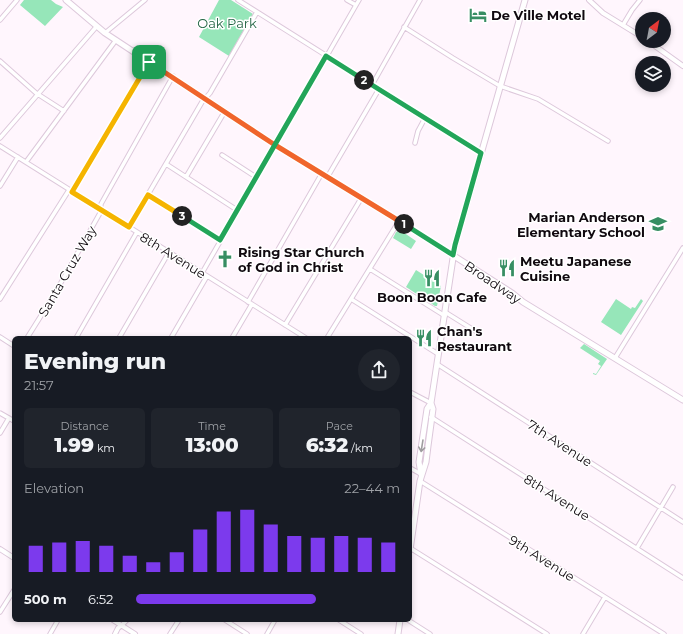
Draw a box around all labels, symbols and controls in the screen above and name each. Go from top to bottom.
hotel icon: De Ville Motel [468,5,488,25]
place label: De Ville Motel [491,7,585,23]
north arrow [635,12,671,48]
map controls [635,12,671,92]
park label: Oak Park [197,15,257,31]
pin [132,45,166,79]
icon: arrive [138,51,160,73]
button: layers [635,56,671,92]
pin: 2 [354,70,374,90]
text: 2 [361,73,367,87]
pin: 3 [172,206,192,226]
text: 3 [179,209,185,223]
place label: Marian Anderson Elementary School [517,209,645,240]
pin: 1 [394,214,414,234]
school or university icon: Marian Anderson Elementary School [648,214,668,234]
text: 1 [402,217,406,231]
street label: Santa Cruz Way [35,222,100,319]
street label: 8th Avenue [137,228,209,282]
place label: Rising Star Church of God in Christ [238,244,365,275]
church icon: Rising Star Church of God in Christ [215,249,235,269]
place label: Meetu Japanese Cuisine [520,253,631,284]
street label: Broadway [462,257,525,307]
restaurant icon: Meetu Japanese Cuisine [497,258,517,278]
restaurant icon: Boon Boon Cafe [422,268,442,288]
place label: Boon Boon Cafe [377,289,487,305]
place label: Chan's Restaurant [437,323,512,354]
restaurant icon: Chan's Restaurant [414,328,434,348]
text: Evening run [24,348,166,375]
button: share [358,349,400,391]
text: 21:57 [24,377,54,393]
street label: 7th Avenue [525,416,596,470]
text: Distance [61,419,109,433]
text: Time [198,419,226,433]
text: Pace [326,419,353,433]
text: 1.99 [54,433,94,457]
text: 13:00 [185,433,239,457]
text: 6:32 [306,433,348,457]
one-way arrow [418,439,426,452]
text: km [94,441,115,455]
text: /km [348,441,373,455]
street label: 8th Avenue [521,470,593,524]
text: Elevation [24,480,84,496]
text: 22–44 m [344,480,400,496]
street label: 9th Avenue [506,531,578,585]
text: 500 m [24,591,67,607]
text: 6:52 [88,591,113,607]

